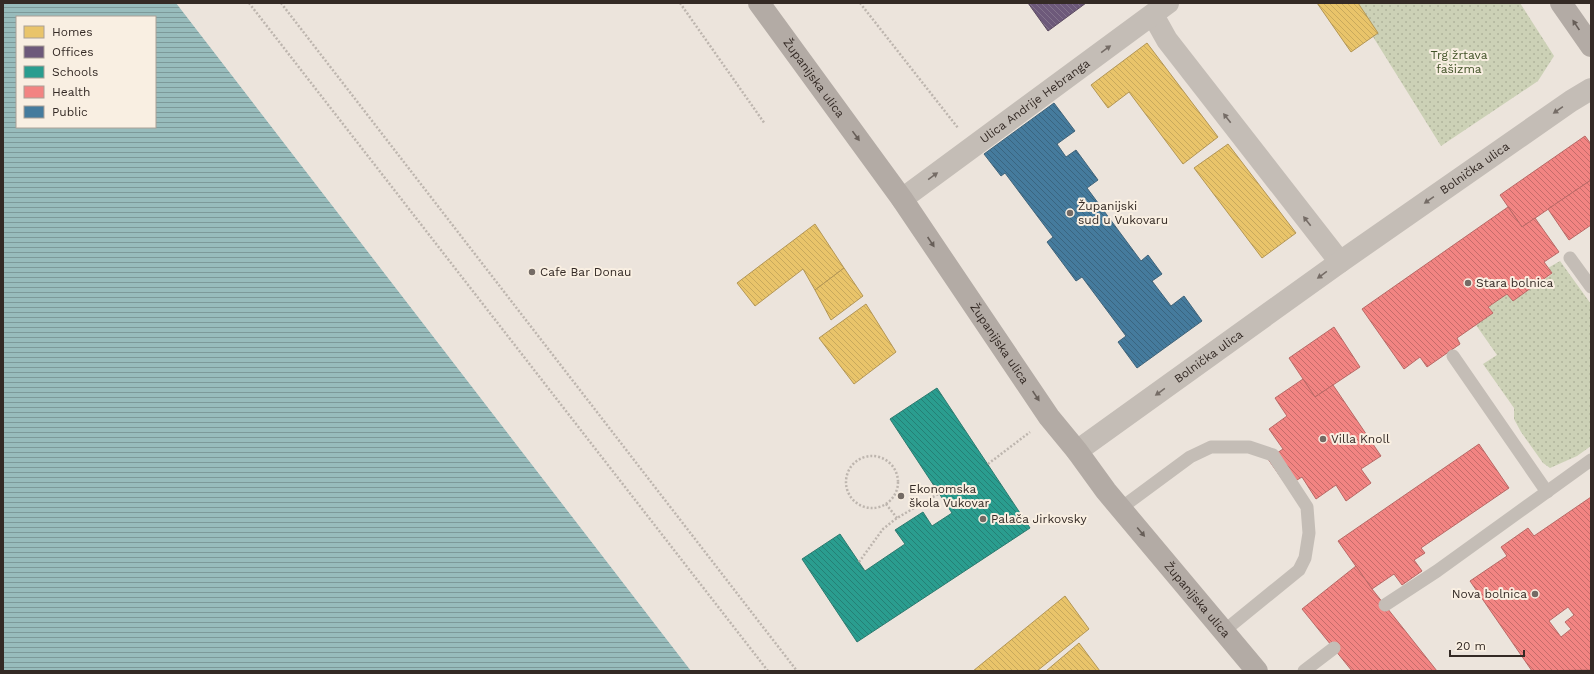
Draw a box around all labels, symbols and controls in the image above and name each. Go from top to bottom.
legend [16,16,156,128]
one-way arrow [1572,20,1580,30]
text: Homes [52,25,93,39]
street label: Županijska ulica [780,36,847,121]
text: Offices [52,45,94,59]
one-way arrow [1100,45,1111,54]
park label: Trg žrtava fašizma [1431,48,1488,76]
street label: Ulica Andrije Hebranga [977,56,1093,146]
text: Schools [52,65,98,79]
text: Health [52,85,90,99]
text: Public [52,105,88,119]
one-way arrow [1553,106,1564,114]
one-way arrow [1223,113,1232,124]
one-way arrow [852,131,860,142]
street label: Bolnička ulica [1437,139,1512,197]
one-way arrow [928,172,939,180]
one-way arrow [1423,196,1434,204]
place label: Županijski sud u Vukovaru [1078,199,1168,227]
marker: Županijski sud u Vukovaru [1065,208,1075,218]
one-way arrow [1303,215,1312,226]
one-way arrow [927,237,935,248]
place label: Cafe Bar Donau [540,265,631,279]
marker: Cafe Bar Donau [527,267,537,277]
one-way arrow [1317,271,1328,279]
place label: Stara bolnica [1476,276,1554,290]
marker: Stara bolnica [1463,278,1473,288]
street label: Županijska ulica [967,301,1032,387]
street label: Bolnička ulica [1171,327,1246,386]
one-way arrow [1154,388,1165,396]
one-way arrow [1032,391,1039,402]
place label: Villa Knoll [1331,432,1390,446]
marker: Villa Knoll [1318,434,1328,444]
place label: Ekonomska škola Vukovar [909,482,989,510]
marker: Ekonomska škola Vukovar [896,491,906,501]
place label: Palača Jirkovsky [991,512,1087,526]
marker: Palača Jirkovsky [978,514,988,524]
one-way arrow [1136,527,1145,538]
street label: Županijska ulica [1162,559,1233,641]
place label: Nova bolnica [1452,587,1527,601]
marker: Nova bolnica [1530,589,1540,599]
scale bar [1450,632,1524,658]
text: 20 m [1456,639,1486,653]

